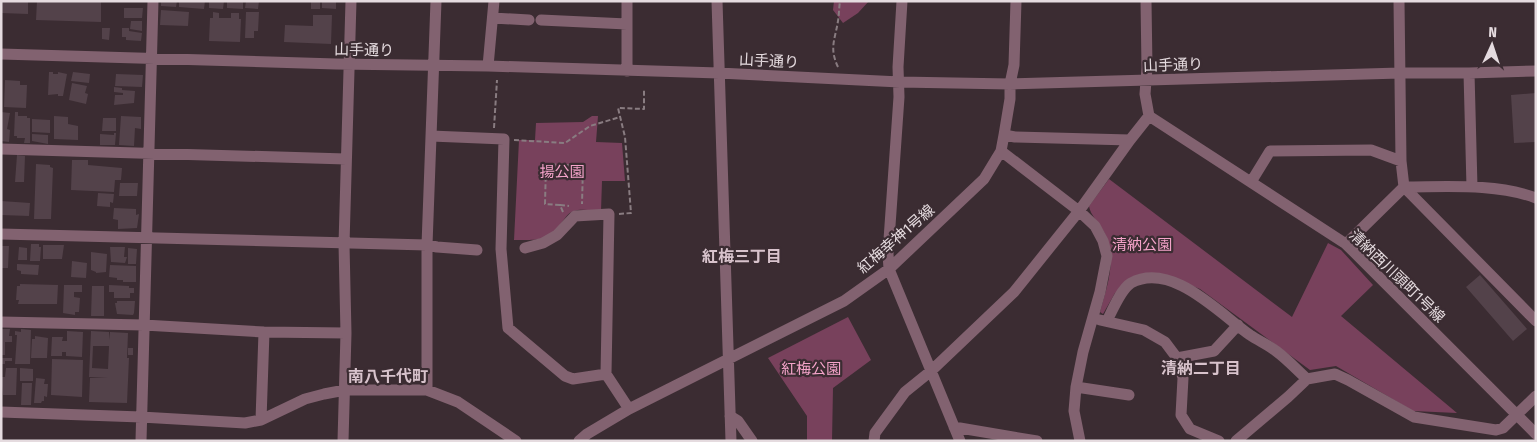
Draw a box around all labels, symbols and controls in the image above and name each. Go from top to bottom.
north arrow [1467,20,1517,70]
text: N [1488,24,1497,41]
street label: 山手通り [334,40,394,60]
street label: 山手通り [739,50,799,72]
street label: 山手通り [1143,55,1203,75]
park label: 揚公園 [539,163,585,181]
street label: 紅梅幸神1号線 [854,201,938,277]
street label: 清納西川頭町1号線 [1345,226,1449,326]
park label: 清納公園 [1112,236,1172,254]
district label: 紅梅三丁目 [702,247,782,266]
district label: 清納二丁目 [1161,359,1241,378]
park label: 紅梅公園 [781,360,841,378]
district label: 南八千代町 [348,367,428,386]

